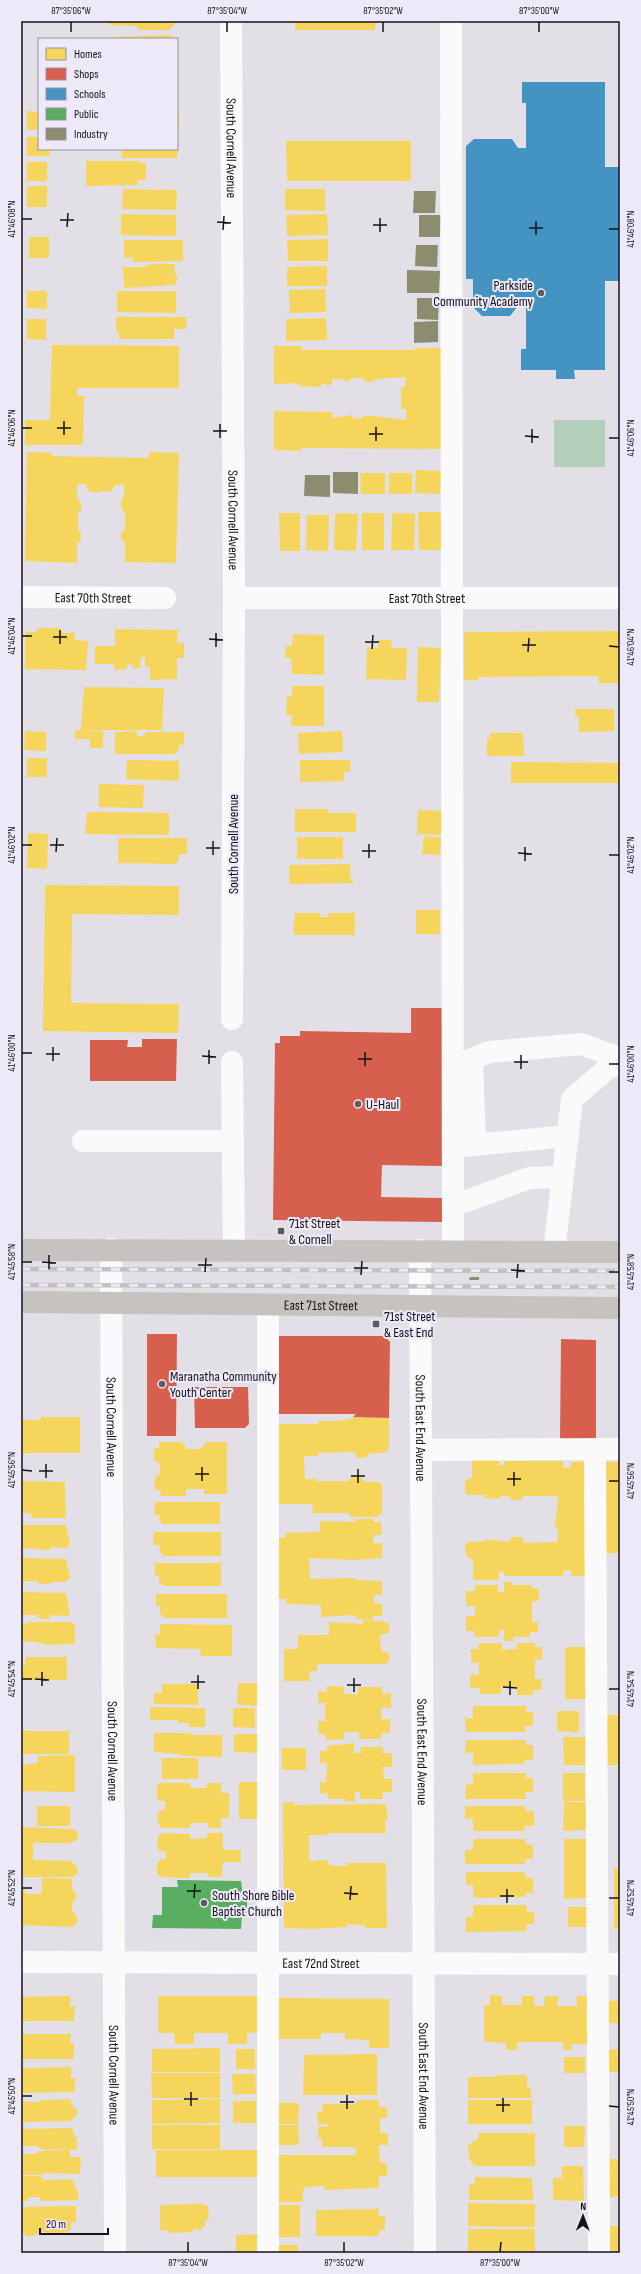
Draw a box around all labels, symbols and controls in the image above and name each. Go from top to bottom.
text: 87°35'06"W [51,5,91,17]
text: 87°35'04"W [207,5,247,17]
text: 87°35'02"W [363,5,403,17]
text: 87°35'00"W [519,5,559,17]
legend [38,38,178,150]
text: Homes [74,47,102,62]
text: Shops [74,67,99,82]
text: Schools [74,87,106,102]
street label: South Cornell Avenue [223,98,240,198]
text: Public [74,107,99,122]
text: Industry [74,127,108,142]
text: 41°46'08"N [6,201,18,237]
text: 41°46'08"N [625,211,637,247]
place label: Parkside Community Academy [433,277,534,310]
marker: Parkside Community Academy [536,288,546,298]
text: 41°46'06"N [6,410,18,447]
text: 41°46'06"N [625,420,637,457]
street label: South Cornell Avenue [225,470,242,570]
street label: East 70th Street [55,589,131,606]
street label: East 70th Street [389,590,465,607]
text: 41°46'04"N [6,618,18,654]
text: 41°46'04"N [625,629,637,665]
street label: South Cornell Avenue [225,794,242,894]
text: 41°46'02"N [6,827,18,863]
text: 41°46'02"N [625,837,637,873]
text: 41°46'00"N [6,1034,18,1072]
text: 41°46'00"N [625,1045,637,1083]
place label: U-Haul [366,1096,399,1113]
marker: U-Haul [353,1099,363,1109]
place label: 71st Street & Cornell [289,1215,341,1248]
marker: 71st Street & Cornell [276,1226,286,1236]
text: 41°45'58"N [6,1244,18,1280]
text: 41°45'58"N [625,1254,637,1290]
street label: East 71st Street [284,1296,358,1314]
place label: 71st Street & East End [384,1308,436,1341]
marker: 71st Street & East End [371,1319,381,1329]
place label: Maranatha Community Youth Center [170,1368,277,1401]
street label: South East End Avenue [412,1375,430,1481]
street label: South Cornell Avenue [103,1377,120,1477]
marker: Maranatha Community Youth Center [157,1379,167,1389]
text: 41°45'56"N [6,1452,18,1488]
text: 41°45'56"N [625,1463,637,1499]
text: 41°45'54"N [6,1661,18,1697]
text: 41°45'54"N [625,1671,637,1707]
street label: South East End Avenue [414,1699,431,1805]
street label: South Cornell Avenue [104,1701,122,1801]
text: 41°45'52"N [6,1870,18,1906]
text: 41°45'52"N [625,1880,637,1916]
place label: South Shore Bible Baptist Church [212,1887,294,1920]
marker: South Shore Bible Baptist Church [199,1898,209,1908]
street label: East 72nd Street [282,1954,360,1972]
street label: South East End Avenue [415,2023,433,2129]
street label: South Cornell Avenue [106,2025,123,2125]
text: 41°45'50"N [6,2078,18,2114]
text: 41°45'50"N [625,2089,637,2125]
north arrow [563,2196,603,2236]
text: N [580,2200,586,2213]
scale bar [40,2210,108,2236]
text: 20 m [46,2217,66,2232]
text: 87°35'04"W [168,2257,208,2269]
text: 87°35'02"W [324,2257,364,2269]
text: 87°35'00"W [480,2257,520,2269]

